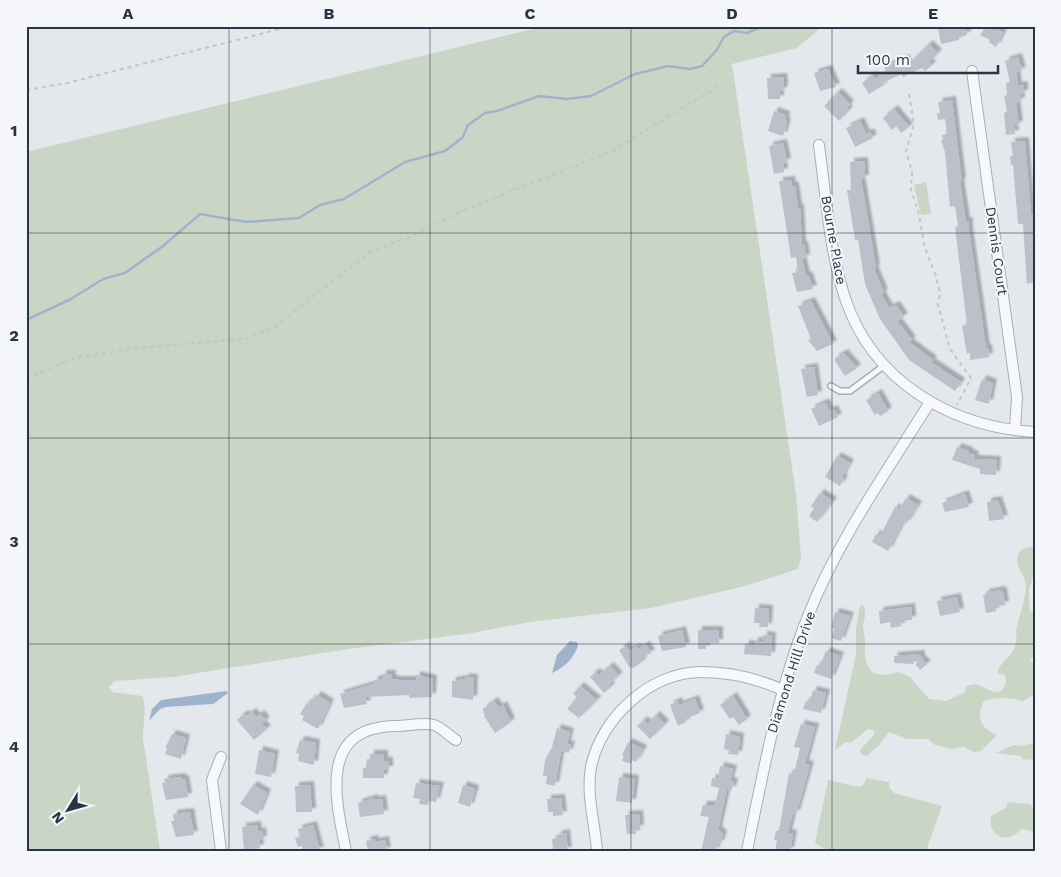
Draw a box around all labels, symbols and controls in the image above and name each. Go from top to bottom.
text: A [123,4,134,23]
text: B [324,4,335,23]
text: C [525,4,536,23]
text: D [726,4,738,23]
text: E [928,4,938,23]
scale bar [858,42,998,74]
text: 100 m [866,51,910,69]
text: 1 [11,121,17,140]
street label: Bourne Place [818,194,850,286]
street label: Dennis Court [983,206,1011,296]
text: 2 [9,326,19,345]
text: 3 [9,532,19,551]
street label: Diamond Hill Drive [764,609,818,735]
text: 4 [9,737,19,756]
north arrow [42,784,92,834]
text: N [48,809,67,827]

